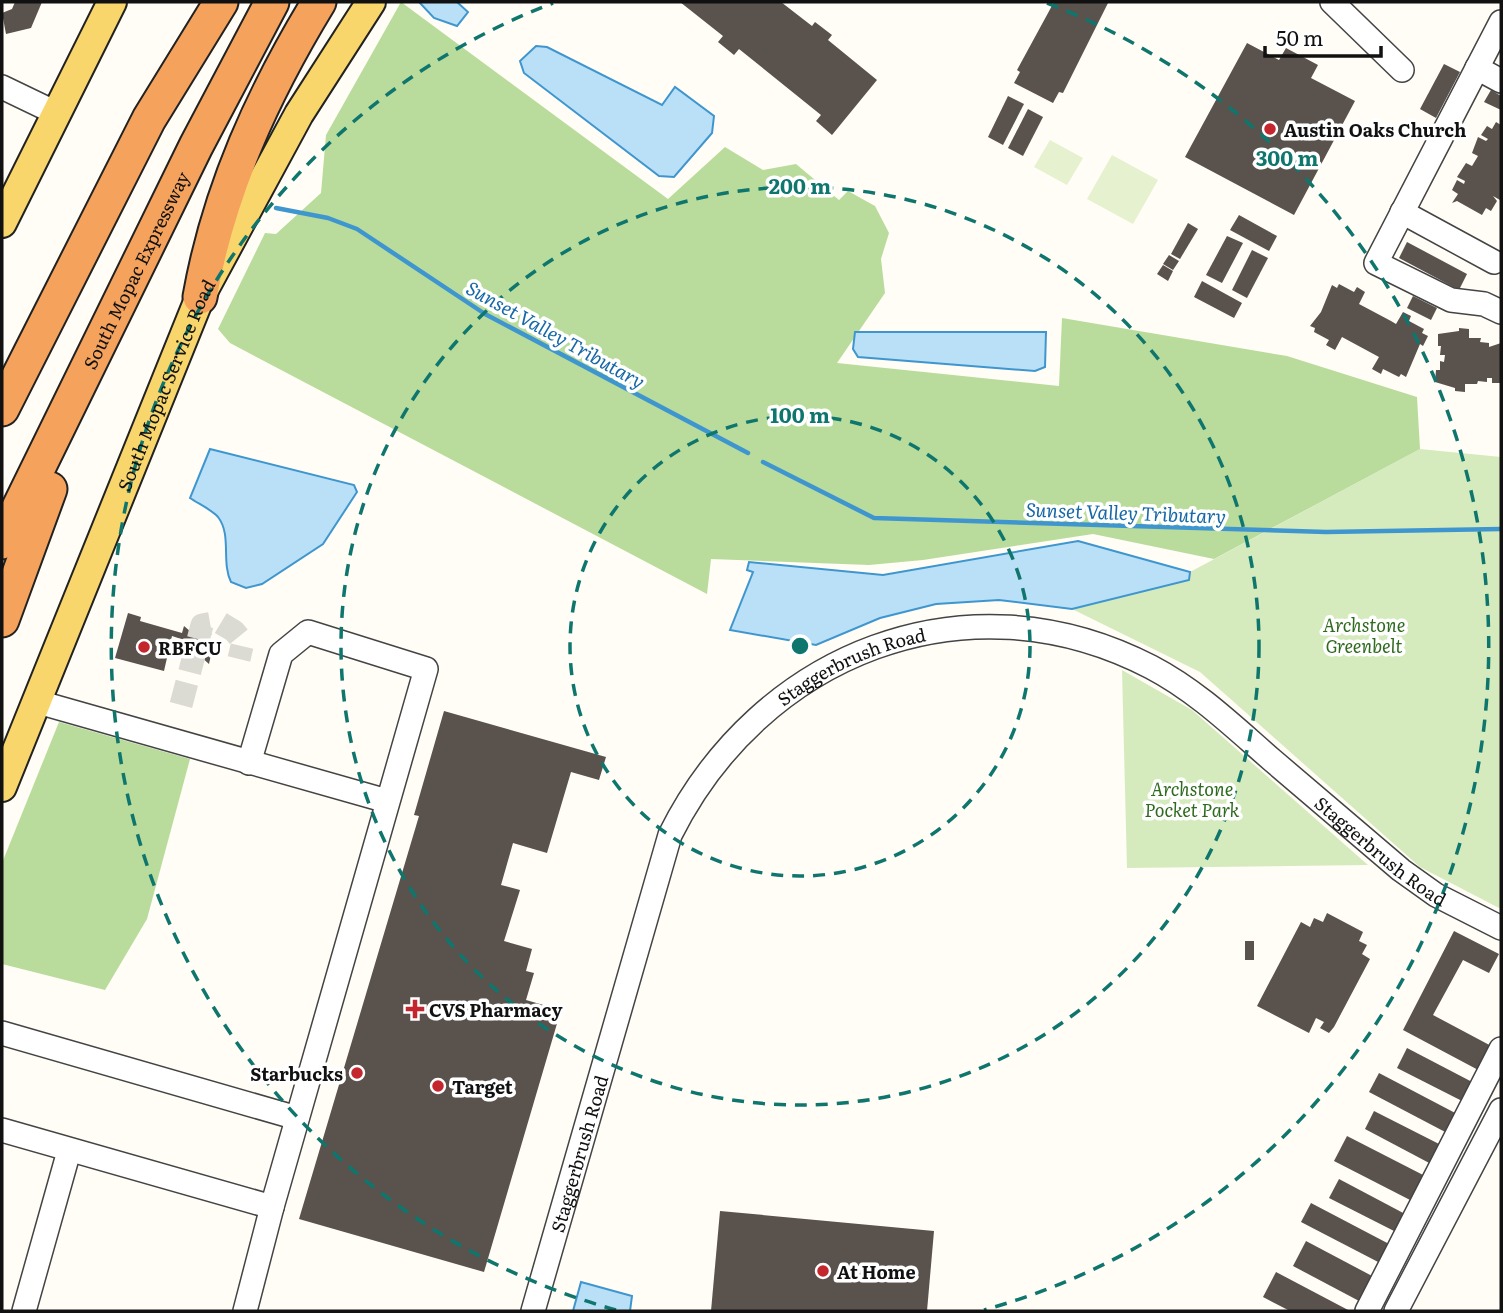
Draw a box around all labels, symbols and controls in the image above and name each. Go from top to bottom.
scale bar [1265,14,1380,58]
text: 50 m [1276,21,1323,52]
place label: Austin Oaks Church [1284,116,1466,143]
marker: Austin Oaks Church [1262,121,1278,137]
text: 300 m [1256,141,1318,172]
street label: South Mopac Expressway [75,166,195,373]
text: 200 m [769,169,831,200]
water label: Sunset Valley Tributary [462,273,650,395]
street label: South Mopac Service Road [110,274,221,495]
text: 100 m [770,398,830,429]
water label: Sunset Valley Tributary [1025,495,1227,529]
park label: Archstone Greenbelt [1323,611,1405,659]
street label: Staggerbrush Road [771,620,928,711]
place label: RBFCU [158,634,222,661]
centre of rings [788,634,812,658]
marker: RBFCU [136,639,152,655]
park label: Archstone Pocket Park [1145,775,1240,823]
street label: Staggerbrush Road [1309,789,1452,912]
place label: CVS Pharmacy [429,996,562,1023]
marker: CVS Pharmacy [407,1001,423,1017]
place label: Starbucks [250,1060,343,1087]
marker: Starbucks [349,1065,365,1081]
street label: Staggerbrush Road [543,1072,614,1235]
place label: Target [452,1073,513,1100]
marker: Target [430,1078,446,1094]
place label: At Home [837,1258,916,1285]
marker: At Home [815,1263,831,1279]

